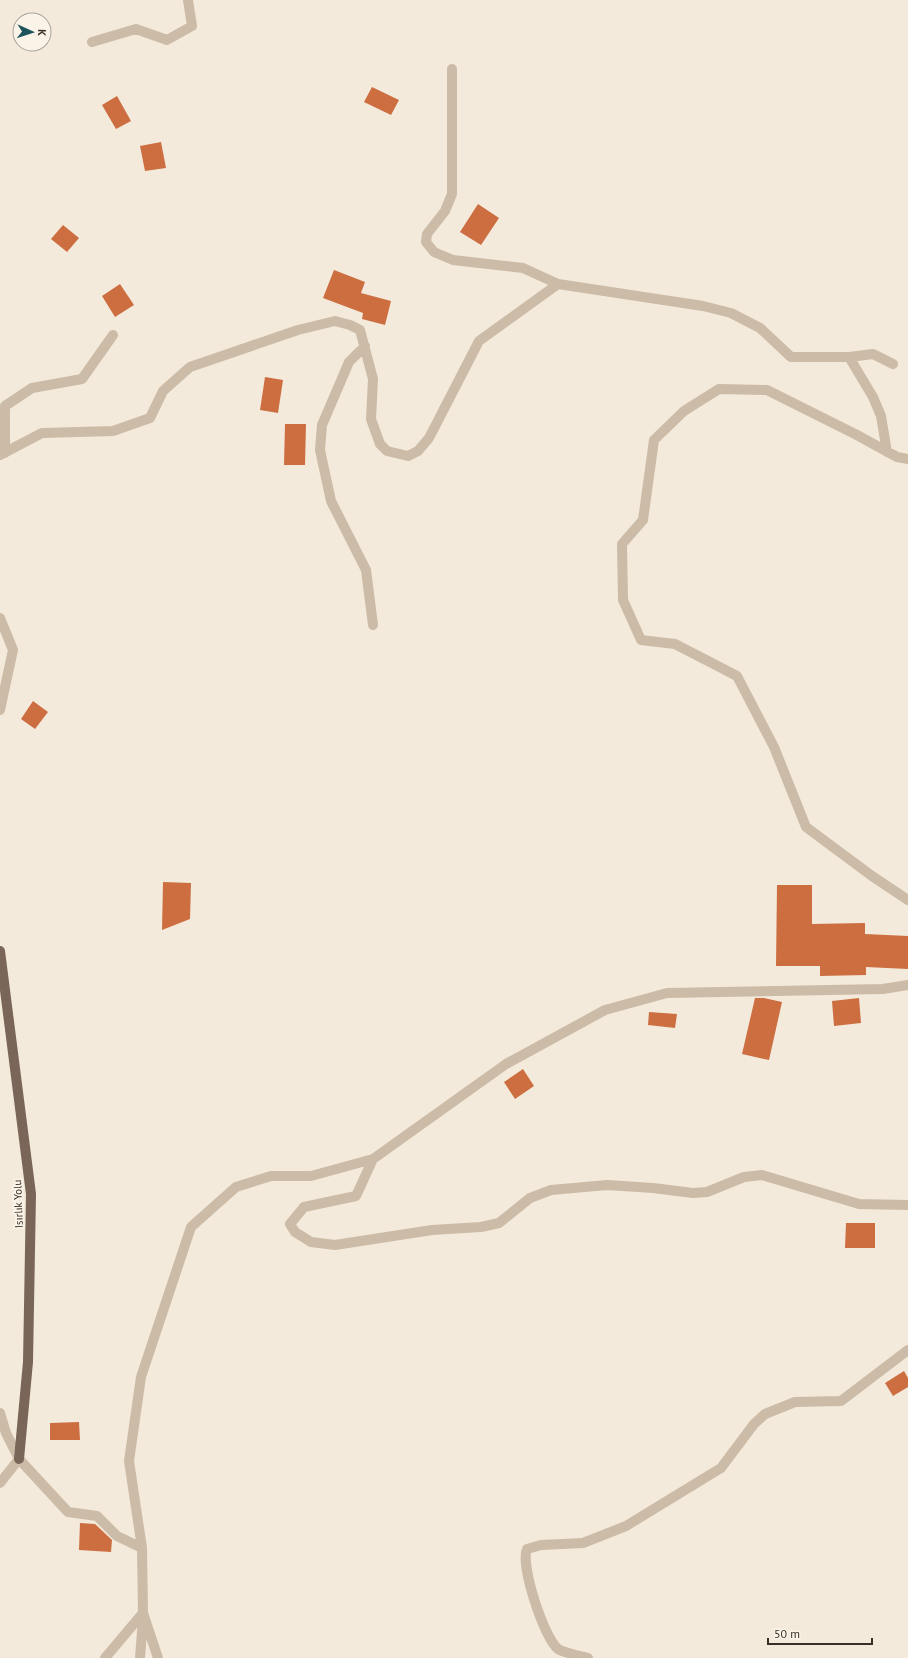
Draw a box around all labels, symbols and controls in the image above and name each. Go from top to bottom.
north arrow [12,12,52,52]
text: K [35,29,49,36]
street label: Isırlık Yolu [10,1179,26,1228]
scale bar [768,1620,872,1646]
text: 50 m [774,1626,800,1641]

